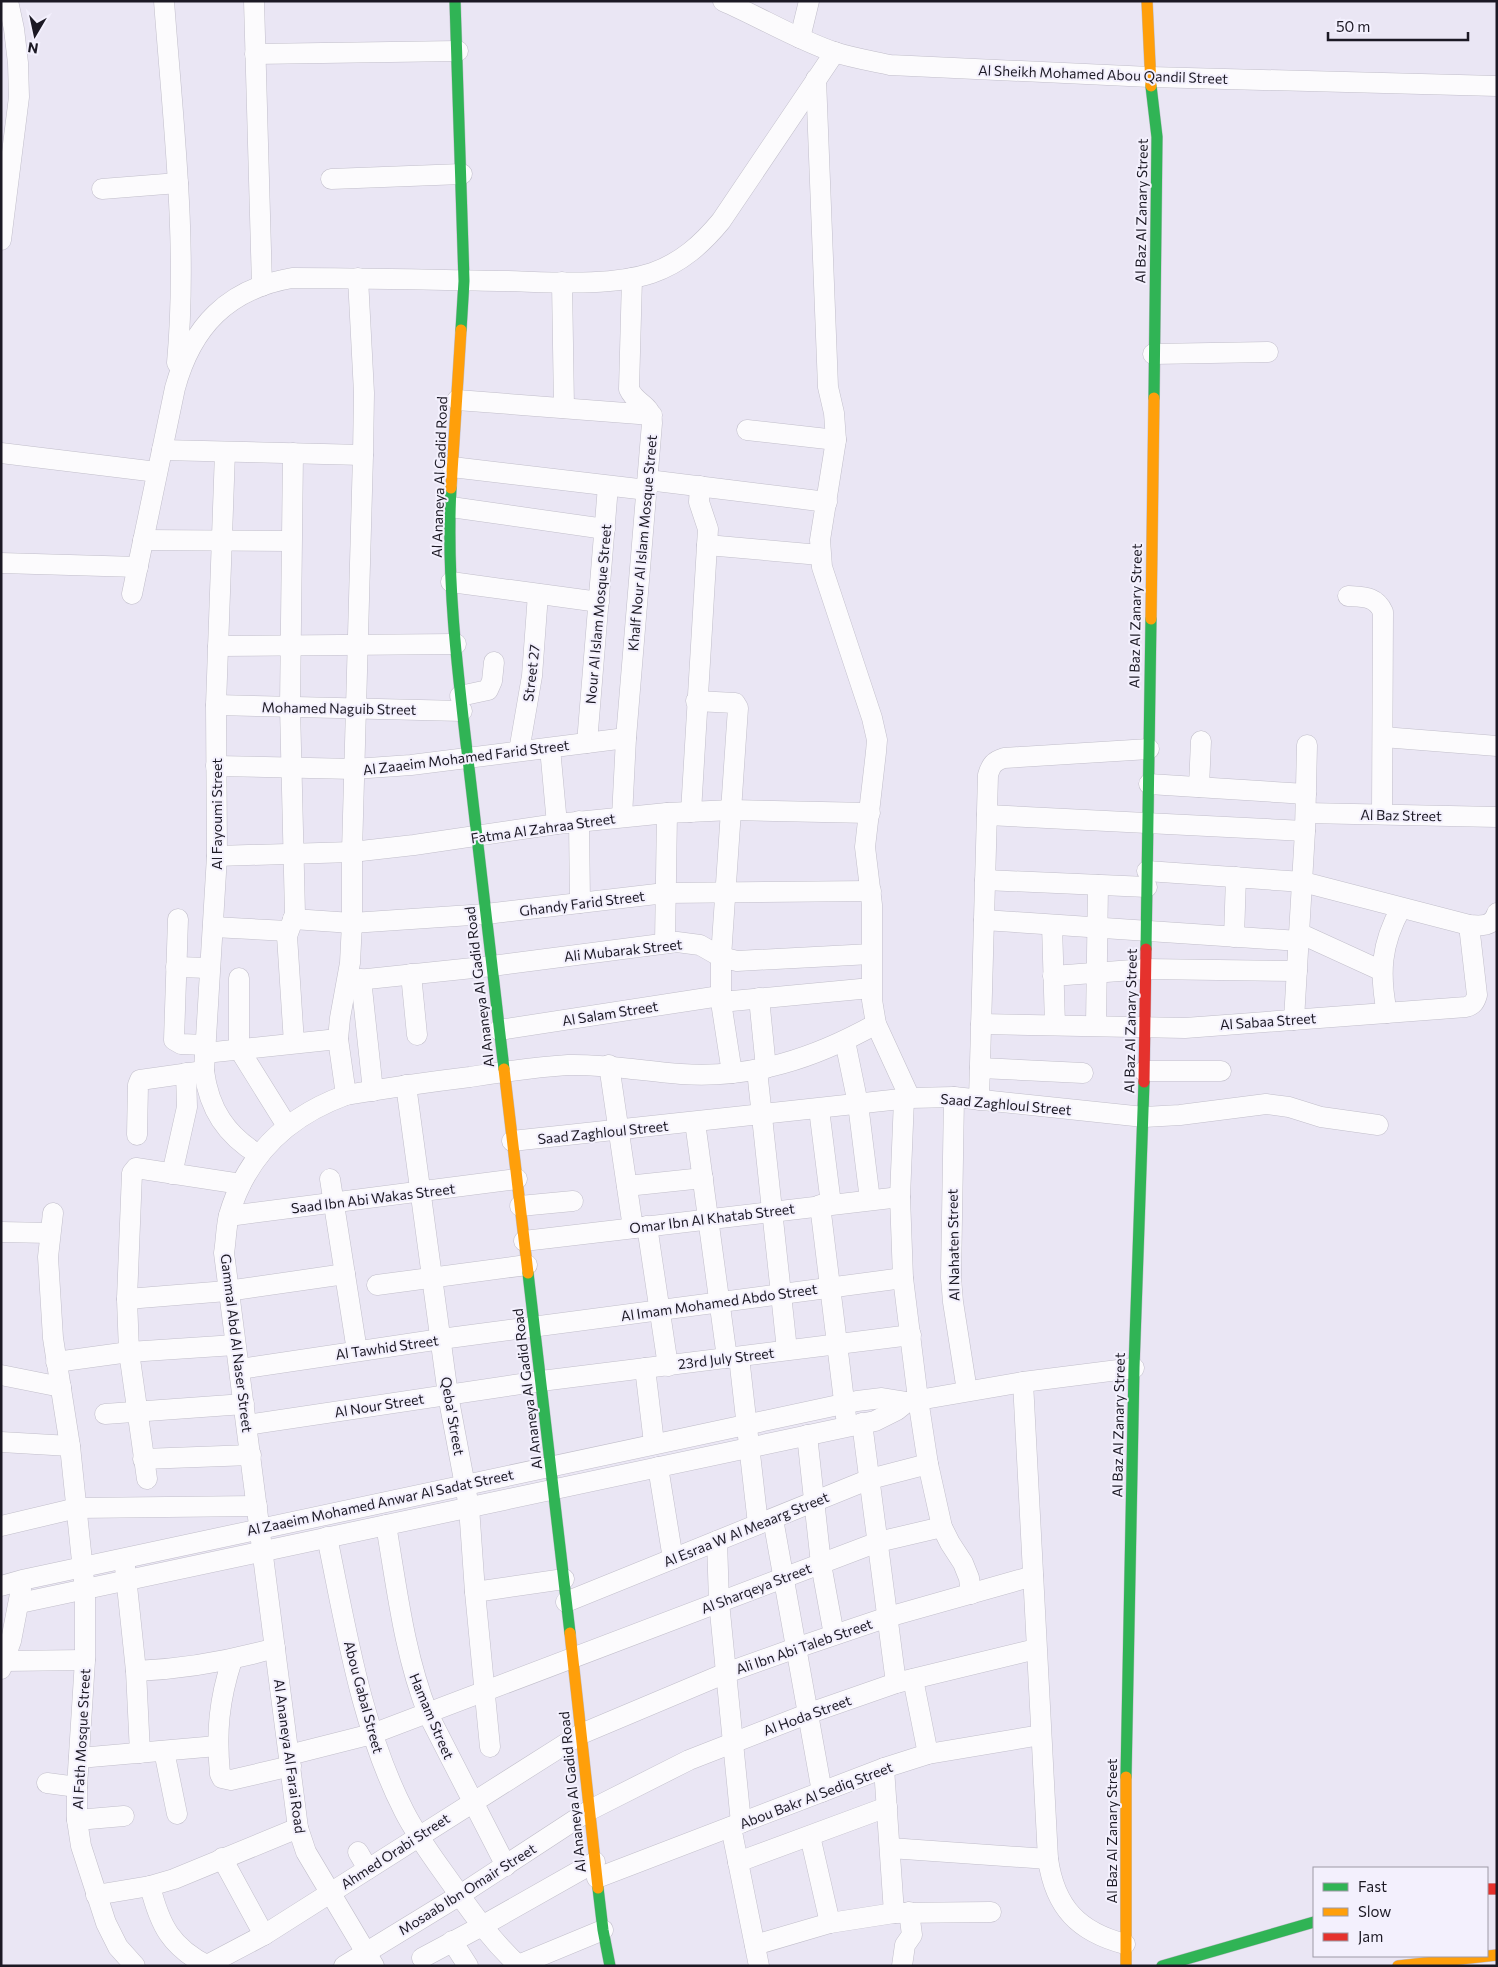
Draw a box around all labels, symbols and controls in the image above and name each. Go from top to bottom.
north arrow [10,10,60,60]
scale bar [1328,10,1468,42]
text: 50 m [1336,17,1370,35]
text: N [26,39,39,58]
street label: Al Sheikh Mohamed Abou Qandil Street [978,61,1228,87]
street label: Al Baz Al Zanary Street [1131,138,1151,284]
street label: Al Ananeya Al Gadid Road [428,396,450,558]
street label: Khalf Nour Al Islam Mosque Street [624,434,660,652]
street label: Nour Al Islam Mosque Street [582,523,614,705]
street label: Al Baz Al Zanary Street [1125,543,1145,689]
street label: Street 27 [519,643,543,703]
street label: Mohamed Naguib Street [261,698,417,718]
street label: Al Zaaeim Mohamed Farid Street [362,736,570,778]
street label: Al Fayoumi Street [208,758,225,870]
street label: Al Baz Street [1360,806,1442,824]
street label: Fatma Al Zahraa Street [470,809,617,847]
street label: Ghandy Farid Street [518,887,646,919]
street label: Al Ananeya Al Gadid Road [461,906,497,1068]
street label: Ali Mubarak Street [563,935,683,965]
street label: Al Baz Al Zanary Street [1120,948,1140,1094]
street label: Al Salam Street [561,997,659,1029]
street label: Al Sabaa Street [1219,1009,1317,1033]
street label: Saad Zaghloul Street [940,1090,1072,1118]
street label: Saad Zaghloul Street [537,1117,670,1147]
street label: Saad Ibn Abi Wakas Street [290,1179,456,1216]
street label: Al Nahaten Street [944,1188,962,1301]
street label: Omar Ibn Al Khatab Street [628,1199,796,1237]
street label: Gammal Abd Al Naser Street [218,1253,256,1433]
street label: Al Imam Mohamed Abdo Street [620,1280,819,1324]
street label: Al Ananeya Al Gadid Road [509,1308,545,1470]
street label: Al Tawhid Street [334,1331,440,1363]
street label: 23rd July Street [677,1344,775,1372]
street label: Al Baz Al Zanary Street [1108,1352,1128,1498]
street label: Qeba' Street [438,1375,468,1457]
street label: Al Nour Street [333,1389,425,1420]
street label: Al Zaaeim Mohamed Anwar Al Sadat Street [245,1465,515,1539]
street label: Al Esraa W Al Meaarg Street [661,1488,831,1570]
street label: Al Sharqeya Street [698,1559,814,1617]
street label: Ali Ibn Abi Taleb Street [734,1615,875,1677]
street label: Abou Gabal Street [341,1639,387,1755]
street label: Al Fath Mosque Street [69,1668,93,1810]
street label: Hamam Street [406,1670,458,1762]
street label: Al Ananeya Al Farai Road [271,1678,309,1834]
street label: Al Hoda Street [761,1691,854,1739]
street label: Al Ananeya Al Gadid Road [555,1711,589,1873]
street label: Abou Bakr Al Sediq Street [737,1758,895,1832]
street label: Al Baz Al Zanary Street [1103,1758,1120,1903]
street label: Ahmed Orabi Street [337,1809,453,1893]
street label: Mosaab Ibn Omair Street [395,1840,539,1938]
legend [1313,1867,1488,1957]
text: Fast [1358,1877,1387,1895]
text: Slow [1358,1902,1391,1920]
text: Jam [1358,1927,1383,1945]

